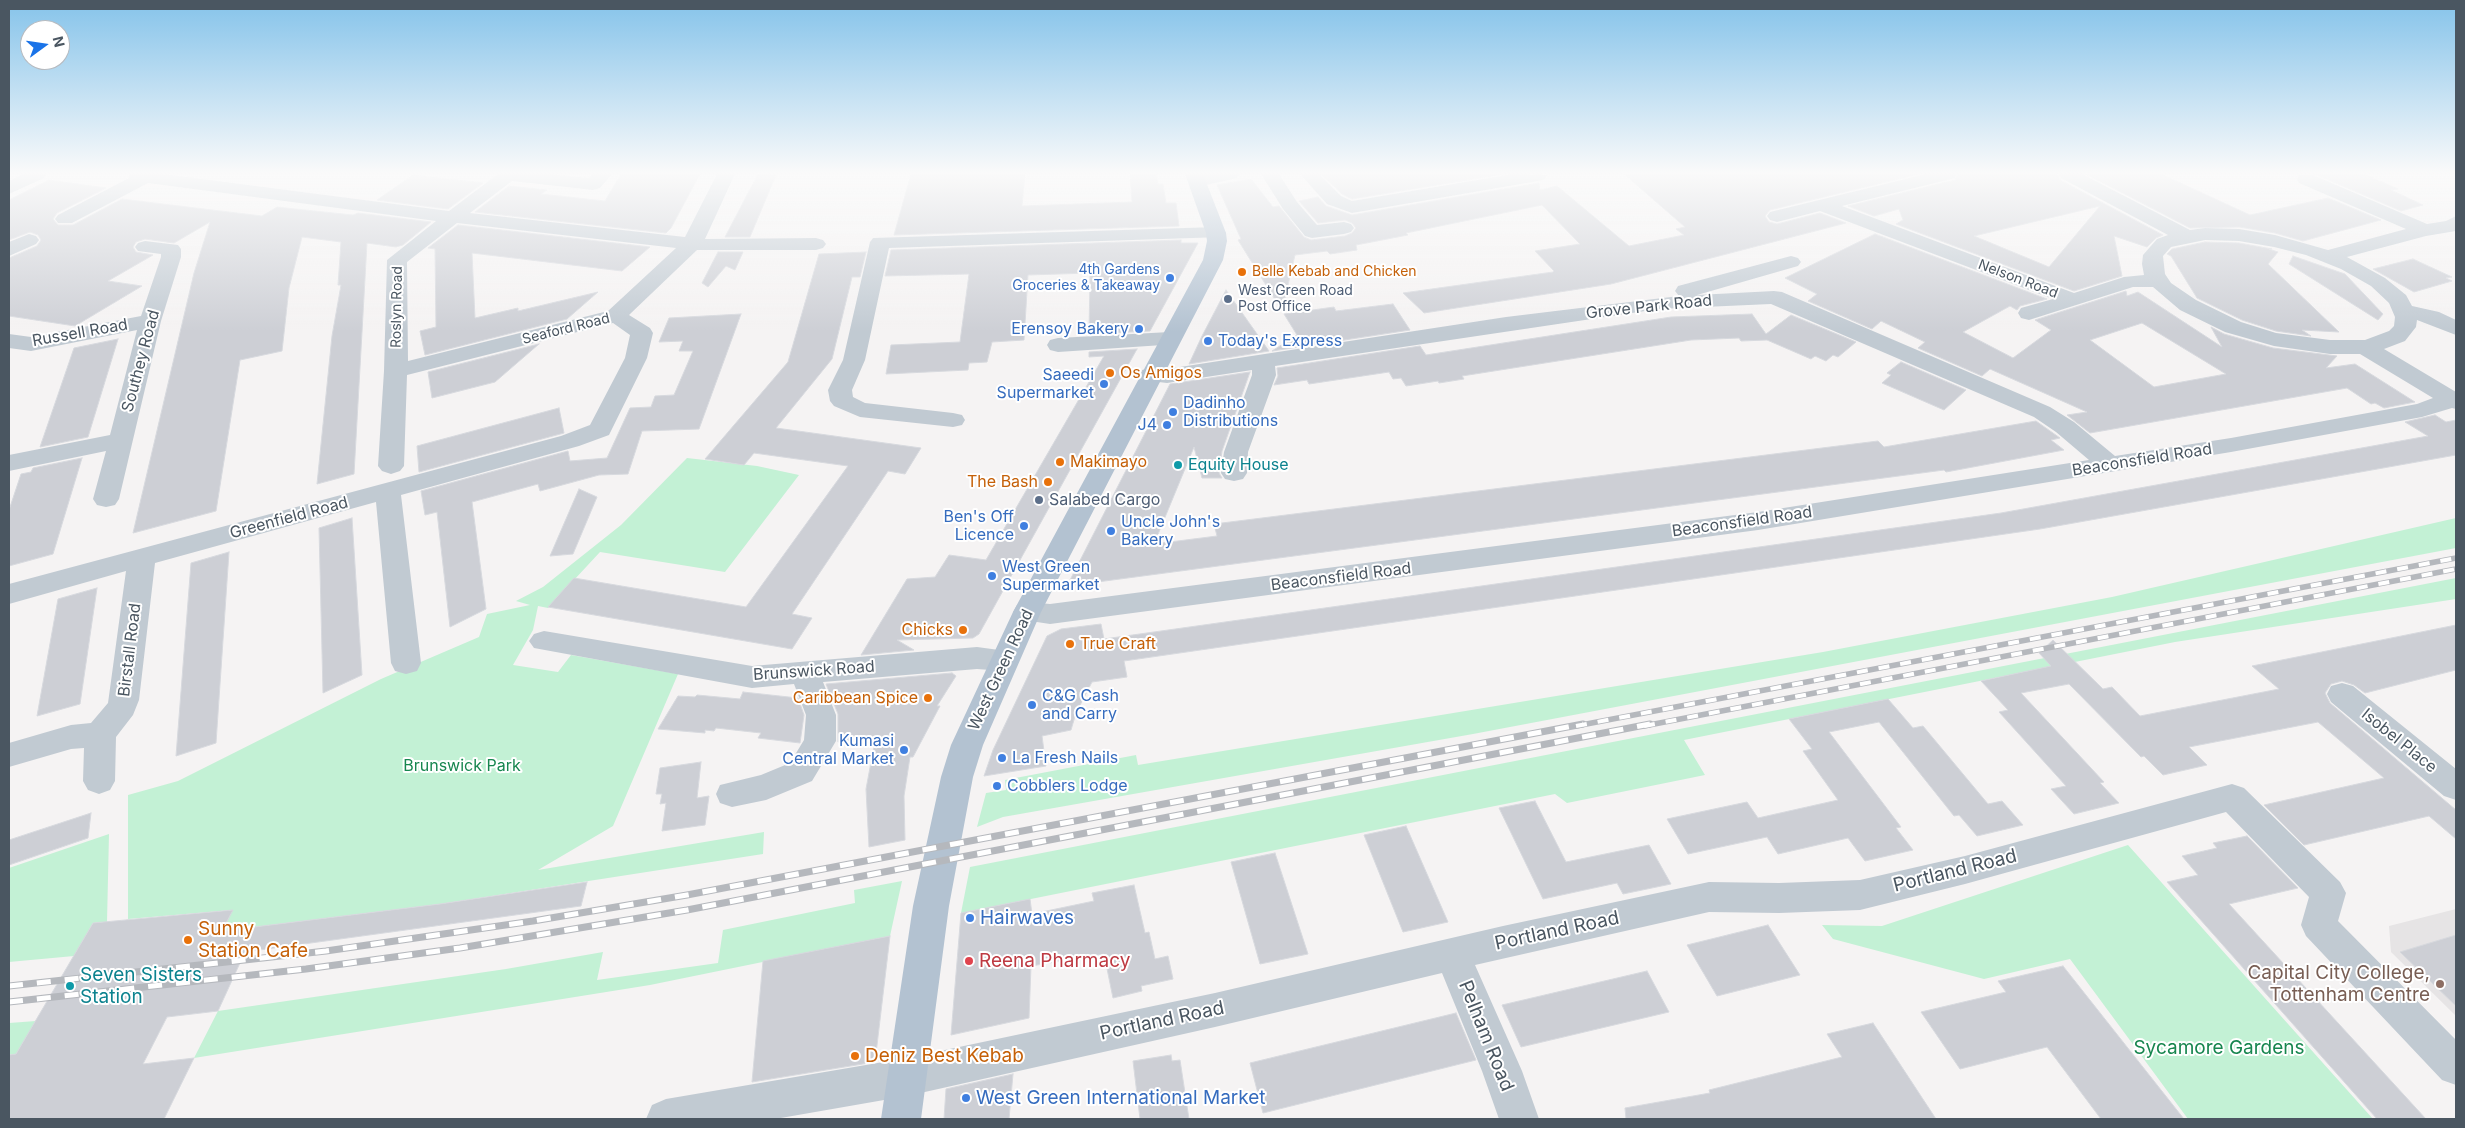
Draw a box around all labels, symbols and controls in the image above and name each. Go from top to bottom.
north arrow [20,20,70,70]
text: N [50,34,69,49]
street label: Nelson Road [1976,256,2060,302]
place label: 4th Gardens Groceries & Takeaway [1012,262,1160,294]
place label: Belle Kebab and Chicken [1252,264,1417,280]
street label: Roslyn Road [388,266,406,348]
marker: Belle Kebab and Chicken [1236,266,1248,278]
marker: 4th Gardens Groceries & Takeaway [1164,272,1176,284]
place label: West Green Road Post Office [1238,283,1353,316]
street label: Grove Park Road [1585,291,1713,323]
marker: West Green Road Post Office [1222,293,1234,305]
street label: Southey Road [118,308,164,414]
street label: Seaford Road [520,310,612,348]
street label: Russell Road [31,315,129,351]
place label: Erensoy Bakery [1011,319,1129,339]
marker: Erensoy Bakery [1133,323,1145,335]
place label: Today's Express [1218,331,1342,351]
marker: Today's Express [1202,335,1214,347]
place label: Os Amigos [1120,363,1202,383]
place label: Saeedi Supermarket [997,365,1094,403]
marker: Os Amigos [1104,367,1116,379]
marker: Saeedi Supermarket [1098,378,1110,390]
place label: Dadinho Distributions [1183,393,1278,431]
marker: Dadinho Distributions [1167,406,1179,418]
place label: J4 [1138,415,1157,435]
marker: J4 [1161,419,1173,431]
street label: Beaconsfield Road [2071,439,2213,481]
place label: Makimayo [1070,452,1147,472]
place label: Equity House [1188,455,1289,475]
marker: Makimayo [1054,456,1066,468]
marker: Equity House [1172,459,1184,471]
place label: The Bash [967,472,1038,492]
marker: The Bash [1042,476,1054,488]
place label: Salabed Cargo [1049,490,1160,510]
street label: Greenfield Road [228,493,350,543]
marker: Salabed Cargo [1033,494,1045,506]
street label: Beaconsfield Road [1671,503,1813,541]
place label: Ben's Off Licence [944,507,1014,545]
place label: Uncle John's Bakery [1121,512,1220,550]
marker: Ben's Off Licence [1018,520,1030,532]
marker: Uncle John's Bakery [1105,525,1117,537]
place label: West Green Supermarket [1002,557,1099,595]
street label: Beaconsfield Road [1270,559,1412,595]
marker: West Green Supermarket [986,570,998,582]
street label: Birstall Road [115,602,145,698]
street label: West Green Road [965,606,1037,734]
place label: Chicks [902,620,953,640]
marker: Chicks [957,624,969,636]
place label: True Craft [1080,634,1156,654]
marker: True Craft [1064,638,1076,650]
street label: Brunswick Road [753,657,875,685]
place label: C&G Cash and Carry [1042,686,1119,724]
place label: Caribbean Spice [793,688,918,708]
marker: Caribbean Spice [922,692,934,704]
marker: C&G Cash and Carry [1026,699,1038,711]
street label: Isobel Place [2357,705,2441,777]
place label: Kumasi Central Market [782,731,894,769]
marker: Kumasi Central Market [898,744,910,756]
place label: La Fresh Nails [1012,748,1118,768]
marker: La Fresh Nails [996,752,1008,764]
park label: Brunswick Park [403,756,521,776]
place label: Cobblers Lodge [1007,776,1128,796]
marker: Cobblers Lodge [991,780,1003,792]
street label: Portland Road [1891,845,2019,897]
place label: Hairwaves [980,907,1074,929]
street label: Portland Road [1493,907,1621,955]
marker: Hairwaves [964,912,976,924]
place label: Sunny Station Cafe [198,918,308,962]
marker: Sunny Station Cafe [182,934,194,946]
place label: Reena Pharmacy [979,950,1130,972]
marker: Reena Pharmacy [963,955,975,967]
place label: Capital City College, Tottenham Centre [2247,962,2430,1006]
place label: Seven Sisters Station [80,964,202,1008]
street label: Pelham Road [1453,977,1519,1095]
marker: Capital City College, Tottenham Centre [2434,978,2446,990]
marker: Seven Sisters Station [64,980,76,992]
street label: Portland Road [1098,997,1226,1045]
park label: Sycamore Gardens [2133,1037,2305,1059]
place label: Deniz Best Kebab [865,1045,1024,1067]
marker: Deniz Best Kebab [849,1050,861,1062]
place label: West Green International Market [976,1087,1266,1109]
marker: West Green International Market [960,1092,972,1104]

